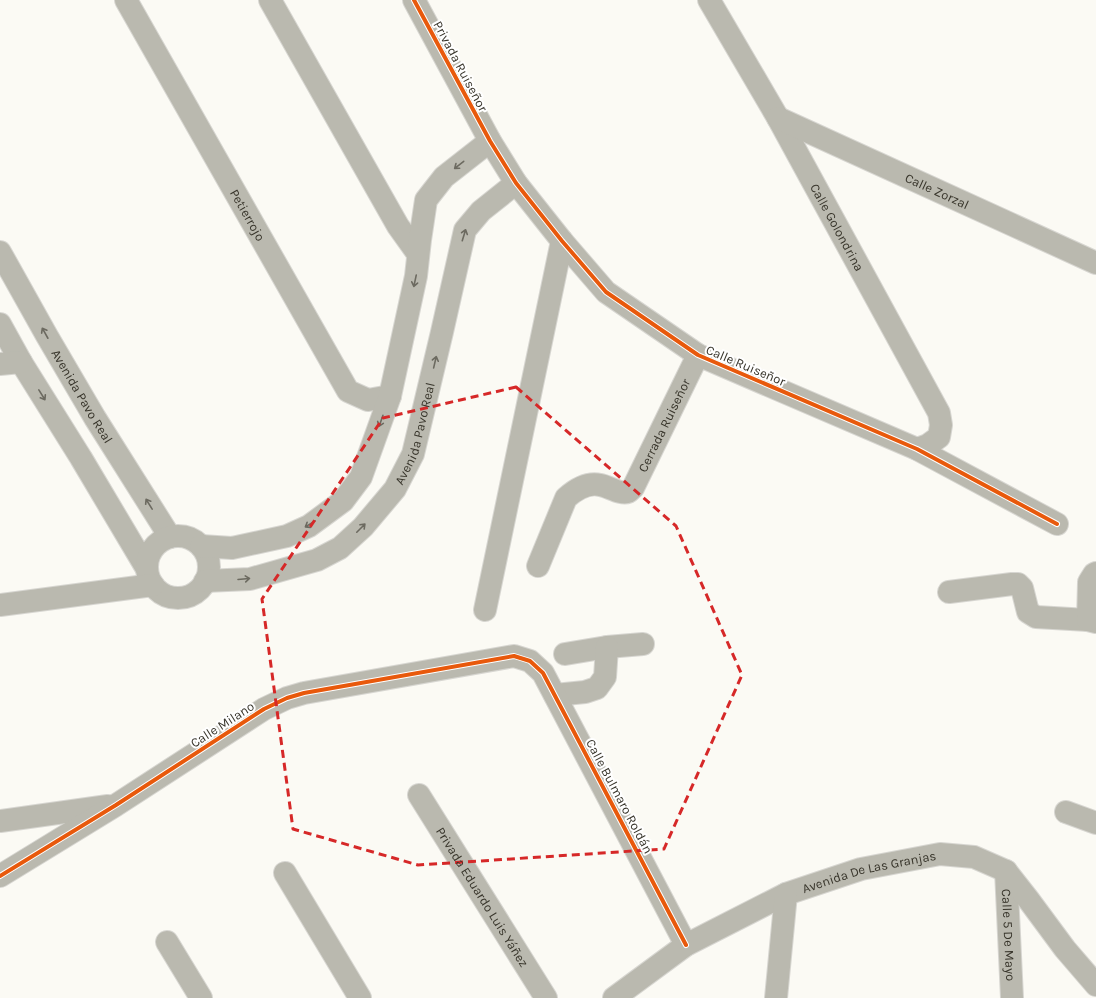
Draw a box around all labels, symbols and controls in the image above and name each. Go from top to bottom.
street label: Privada Ruiseñor [430,18,491,114]
one-way arrow [454,161,465,170]
street label: Calle Zorzal [903,170,971,212]
street label: Calle Golondrina [807,181,867,274]
street label: Petierrojo [227,187,268,244]
one-way arrow [461,229,468,242]
one-way arrow [410,274,418,287]
one-way arrow [40,327,48,339]
street label: Calle Ruiseñor [704,342,788,389]
street label: Avenida Pavo Real [48,347,116,446]
one-way arrow [431,356,439,369]
street label: Cerrada Ruiseñor [635,376,693,475]
street label: Avenida Pavo Real [392,381,438,487]
one-way arrow [38,389,46,400]
one-way arrow [377,414,384,427]
one-way arrow [145,499,153,510]
one-way arrow [304,521,316,529]
one-way arrow [356,523,366,533]
one-way arrow [237,575,250,583]
street label: Calle Milano [188,698,257,751]
street label: Calle Bulmaro Roldán [583,736,656,856]
street label: Privada Eduardo Luis Yáñez [433,824,532,970]
street label: Avenida De Las Granjas [800,848,938,896]
street label: Calle 5 De Mayo [999,888,1018,981]

